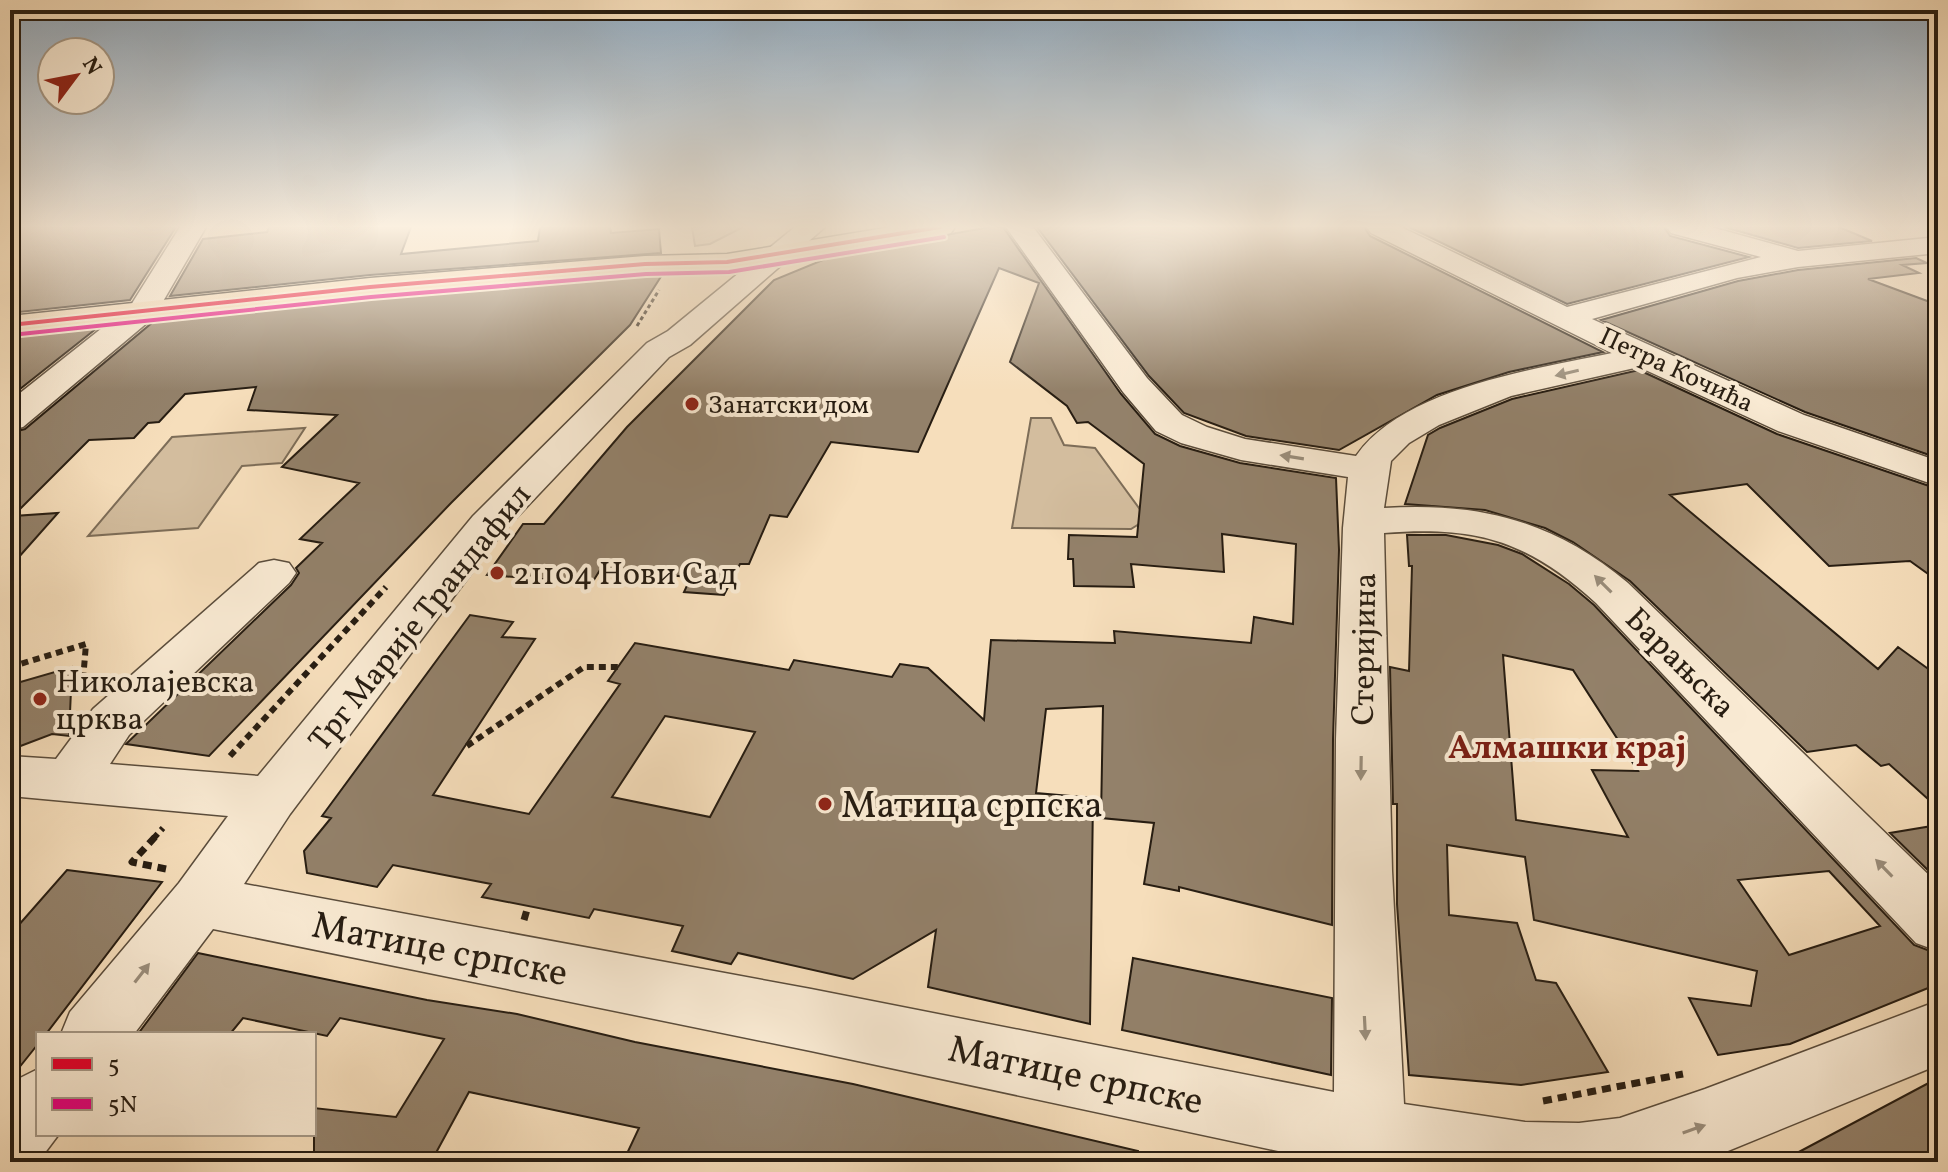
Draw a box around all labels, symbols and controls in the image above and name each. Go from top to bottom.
north arrow [36,36,116,116]
text: N [73,52,108,82]
street label: Петра Кочића [1593,319,1759,422]
one-way arrow [1554,367,1579,380]
place label: Занатски дом [708,388,869,424]
marker: Занатски дом [683,395,701,413]
one-way arrow [1279,450,1304,463]
street label: Трг Марије Трандафил [300,476,543,762]
place label: 21104 Нови Сад [513,554,737,598]
marker: 21104 Нови Сад [488,564,506,582]
street label: Стеријина [1343,572,1389,726]
one-way arrow [1594,575,1613,594]
street label: Барањска [1614,599,1744,729]
place label: Николајевска црква [56,662,254,743]
marker: Николајевска црква [31,690,49,708]
district label: Алмашки крај [1448,726,1686,773]
one-way arrow [1355,756,1367,781]
place label: Матица српска [841,781,1103,834]
marker: Матица српска [816,795,834,813]
one-way arrow [1875,859,1894,878]
street label: Матице српске [307,901,572,1002]
one-way arrow [134,963,150,983]
one-way arrow [1359,1016,1372,1041]
street label: Матице српске [943,1025,1208,1130]
legend [36,1032,316,1136]
text: 5 [108,1049,120,1083]
text: 5N [108,1089,137,1123]
one-way arrow [1682,1122,1706,1134]

